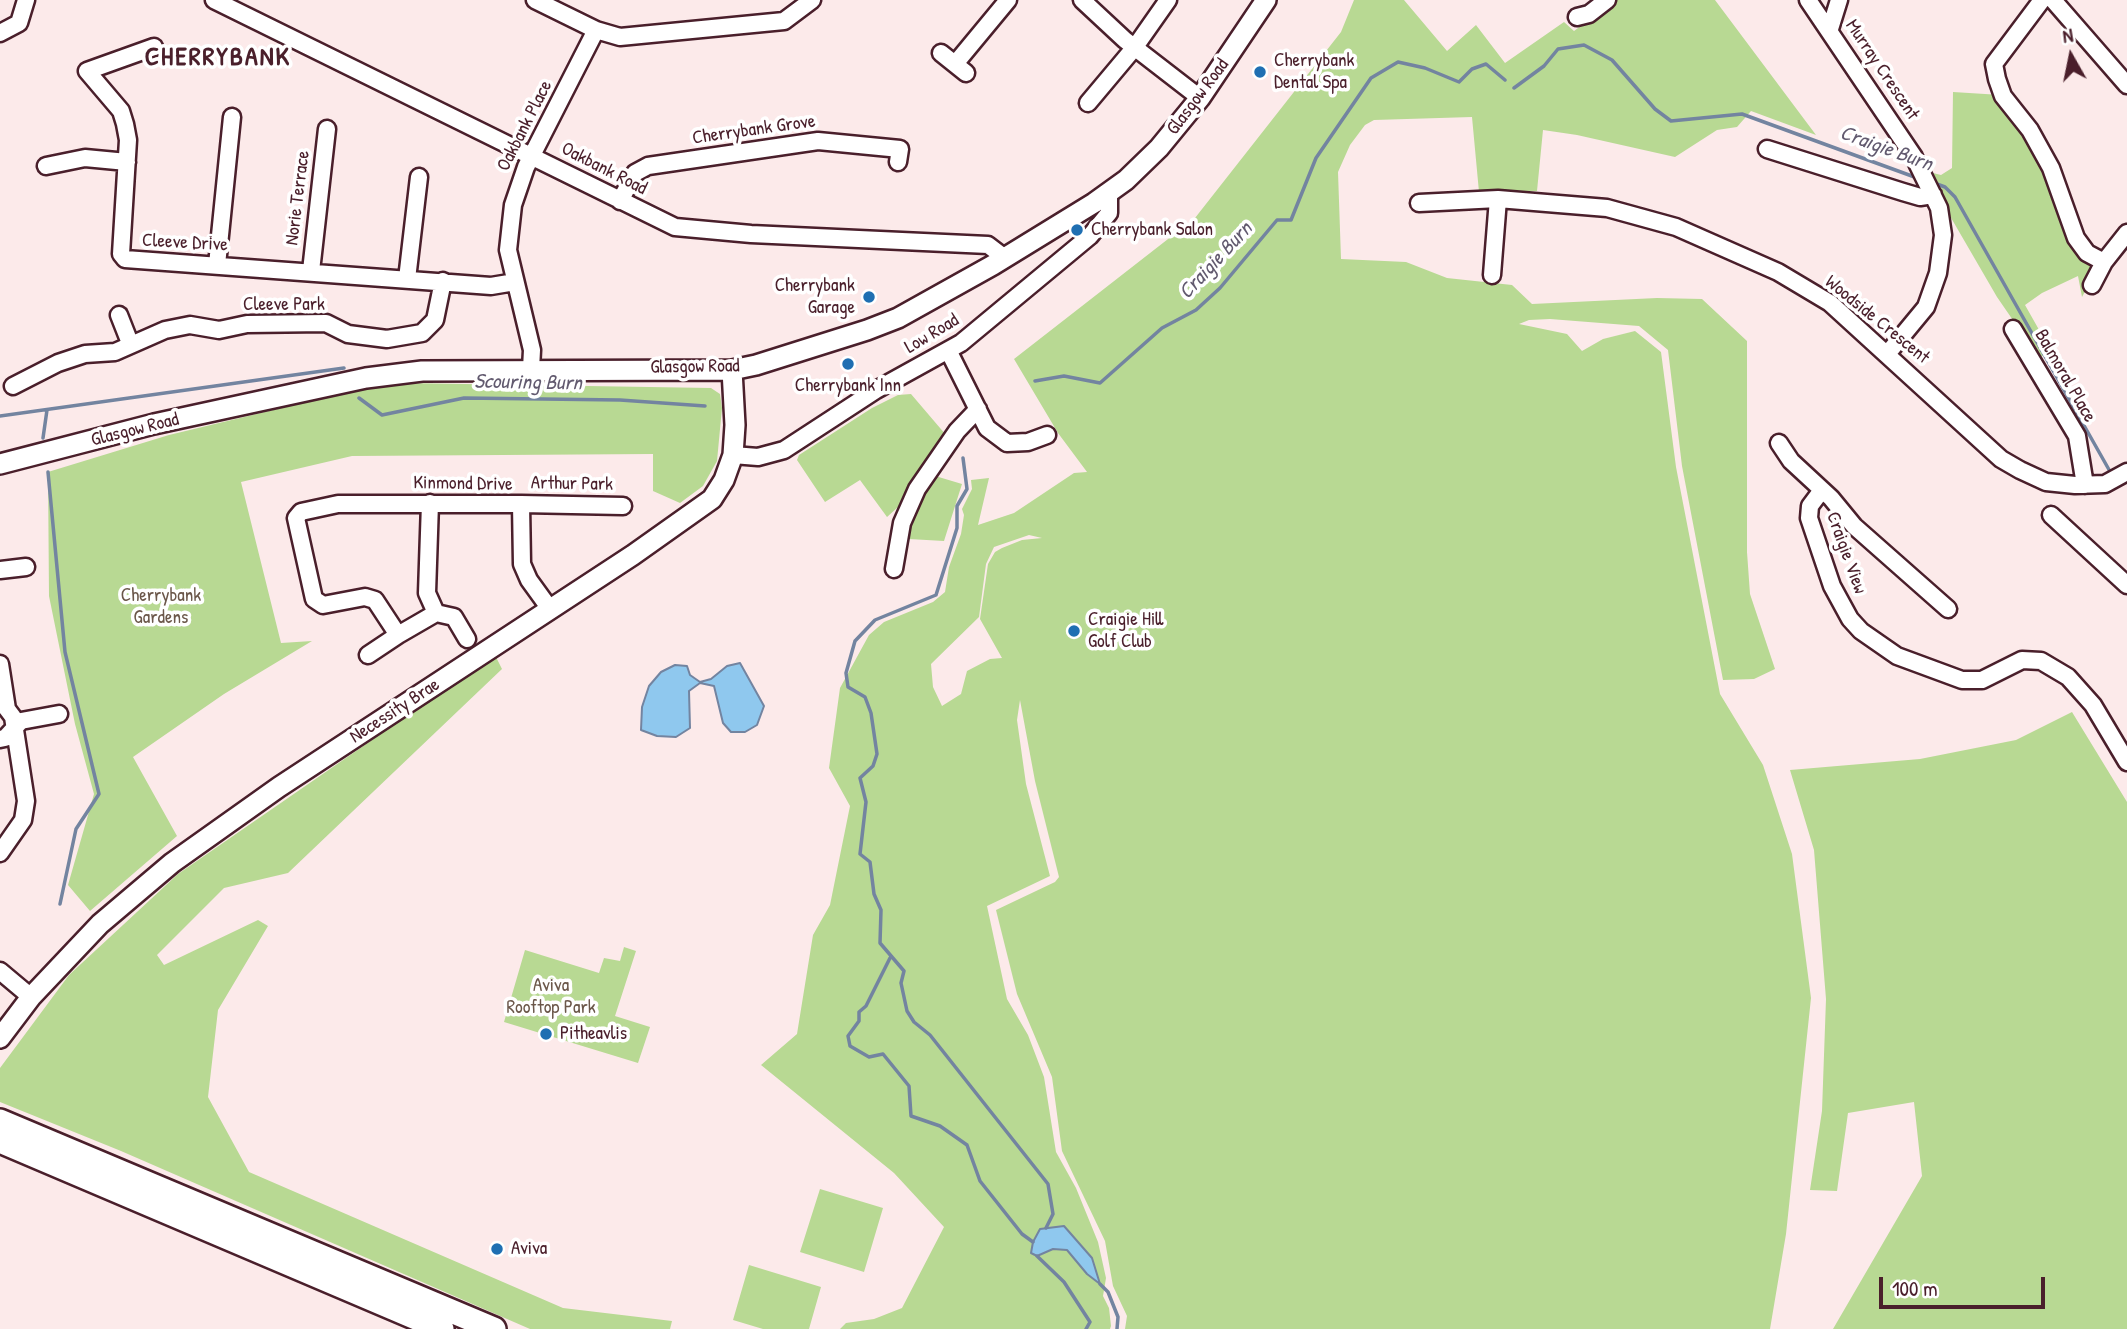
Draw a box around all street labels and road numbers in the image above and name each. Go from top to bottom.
street label: Murray Crescent [1840,16,1924,124]
street label: Glasgow Road [1162,54,1234,140]
street label: Oakbank Place [492,77,558,175]
street label: Cherrybank Grove [691,110,817,150]
street label: Oakbank Road [557,138,651,200]
street label: Norie Terrace [281,150,315,246]
street label: Cleeve Drive [142,229,228,257]
street label: Woodside Crescent [1820,271,1934,369]
street label: Cleeve Park [243,294,325,316]
street label: Low Road [901,309,963,359]
street label: Balmoral Place [2029,325,2101,427]
street label: Glasgow Road [650,355,740,379]
street label: Glasgow Road [89,408,181,452]
street label: Kinmond Drive [413,472,513,496]
street label: Arthur Park [531,472,613,496]
street label: Craigie View [1821,509,1871,597]
street label: Necessity Brae [346,674,444,748]

